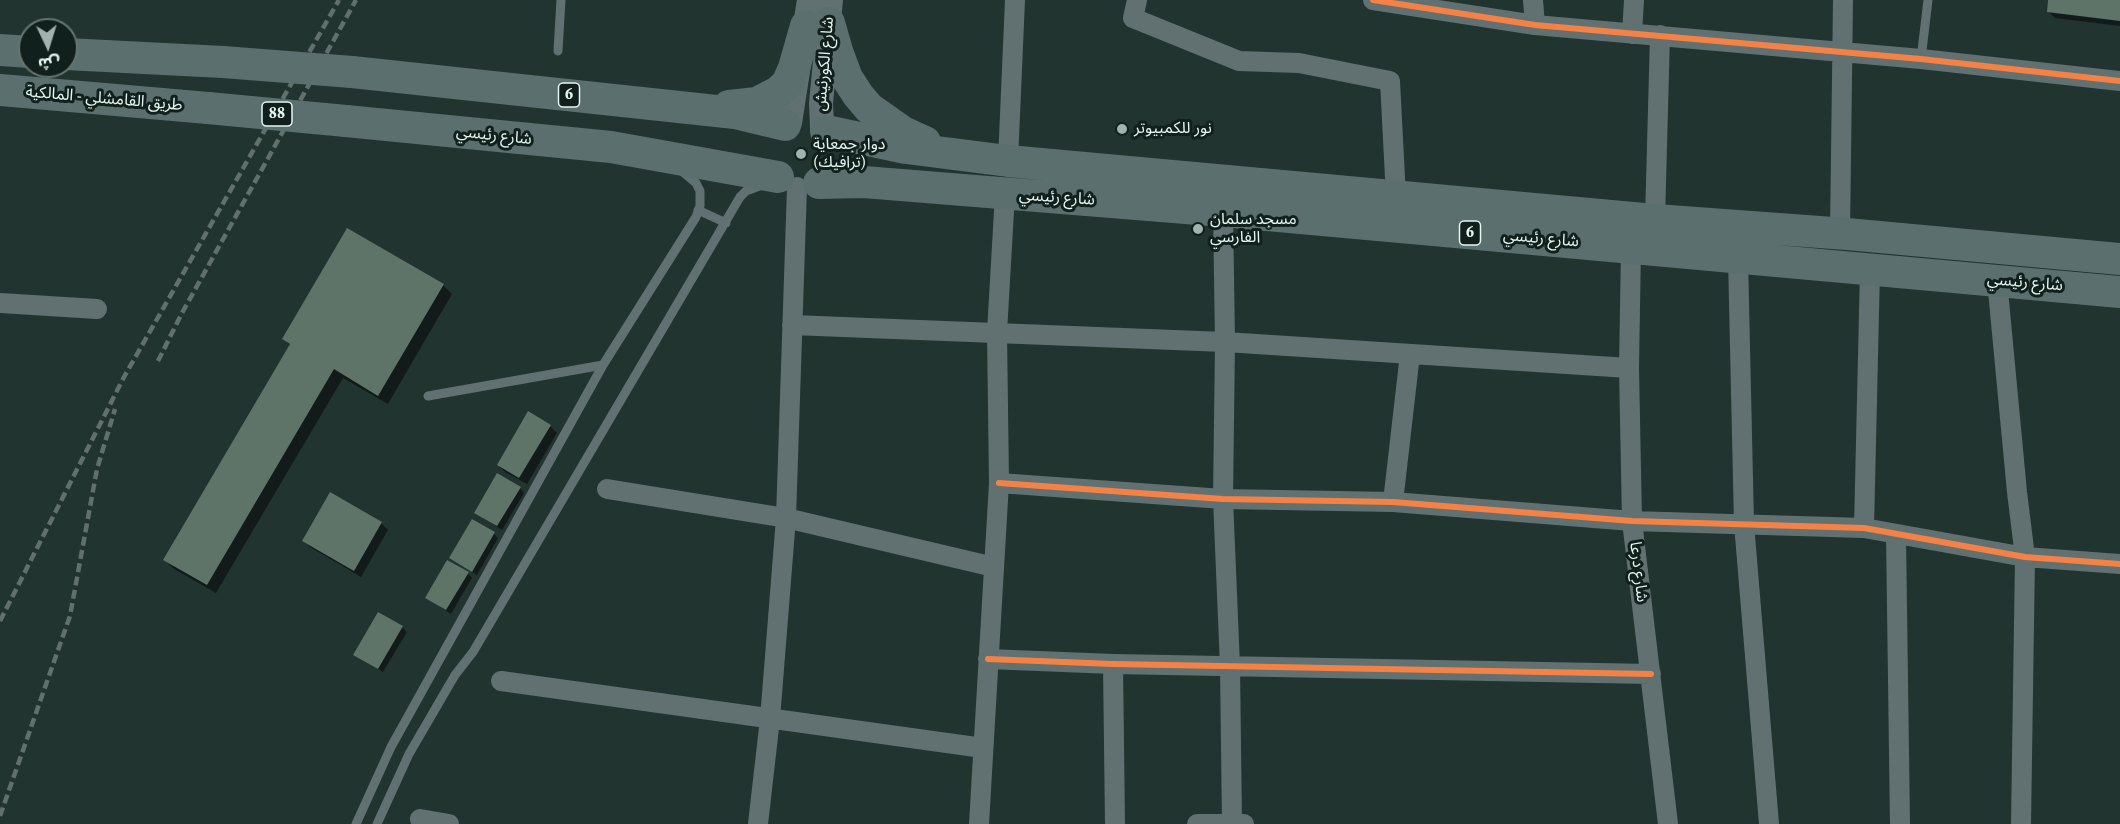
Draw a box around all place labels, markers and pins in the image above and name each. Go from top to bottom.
place label: نور للكمبيوتر [1134,119,1212,139]
marker: نور للكمبيوتر [1115,122,1129,136]
place label: دوار جمعاية (ترافيك) [813,135,885,173]
marker: دوار جمعاية (ترافيك) [794,147,808,161]
place label: مسجد سلمان الفارسي [1210,210,1297,248]
marker: مسجد سلمان الفارسي [1191,222,1205,236]

